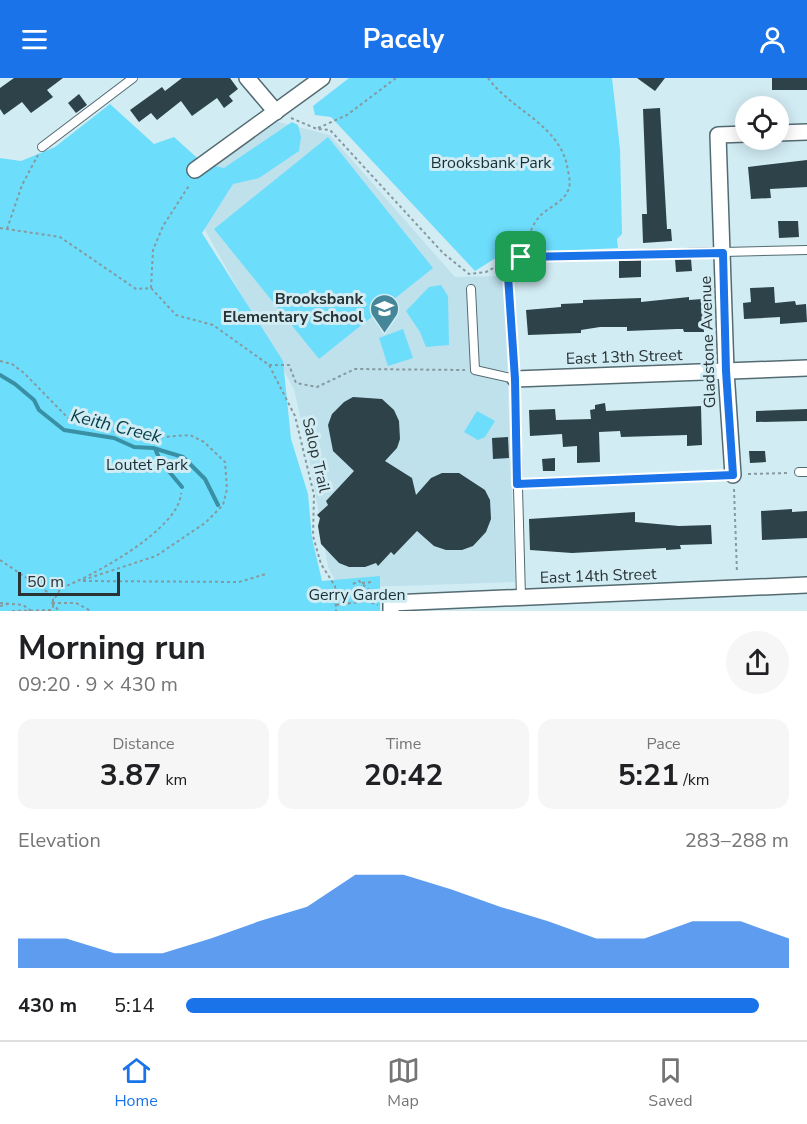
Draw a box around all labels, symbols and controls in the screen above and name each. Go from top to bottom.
text: Pacely [363,21,444,58]
icon: menu [18,23,51,56]
icon: person [756,23,789,56]
map controls [735,96,789,150]
button: locate [735,96,789,150]
park label: Brooksbank Park [431,152,552,174]
pin [495,231,546,282]
icon: arrive [504,240,537,273]
street label: Gladstone Avenue [695,275,721,409]
place label: Brooksbank Elementary School [223,288,363,328]
school or university icon: Brooksbank Elementary School [368,292,400,334]
street label: East 13th Street [565,344,683,370]
water label: Keith Creek [68,403,165,449]
street label: Salop Trail [297,415,335,495]
park label: Loutet Park [106,454,189,476]
street label: East 14th Street [539,563,657,589]
scale bar [18,569,120,596]
text: 50 m [27,571,64,593]
park label: Gerry Garden [308,584,406,606]
text: Morning run [18,626,206,671]
button: share [726,631,789,694]
text: 09:20 · 9 × 430 m [18,671,178,698]
text: Distance [112,733,175,755]
text: Time [386,733,421,755]
text: Pace [647,733,680,755]
text: 3.87 [100,755,161,796]
text: 20:42 [364,755,443,796]
text: 5:21 [618,755,679,796]
text: km [161,769,187,791]
text: /km [679,769,709,791]
text: Elevation [18,827,101,854]
text: 283–288 m [685,827,789,854]
text: 430 m [18,992,77,1019]
text: 5:14 [114,992,155,1019]
tab: Home [114,1054,158,1112]
tab: Map [387,1054,420,1112]
tab: Saved [648,1054,693,1112]

